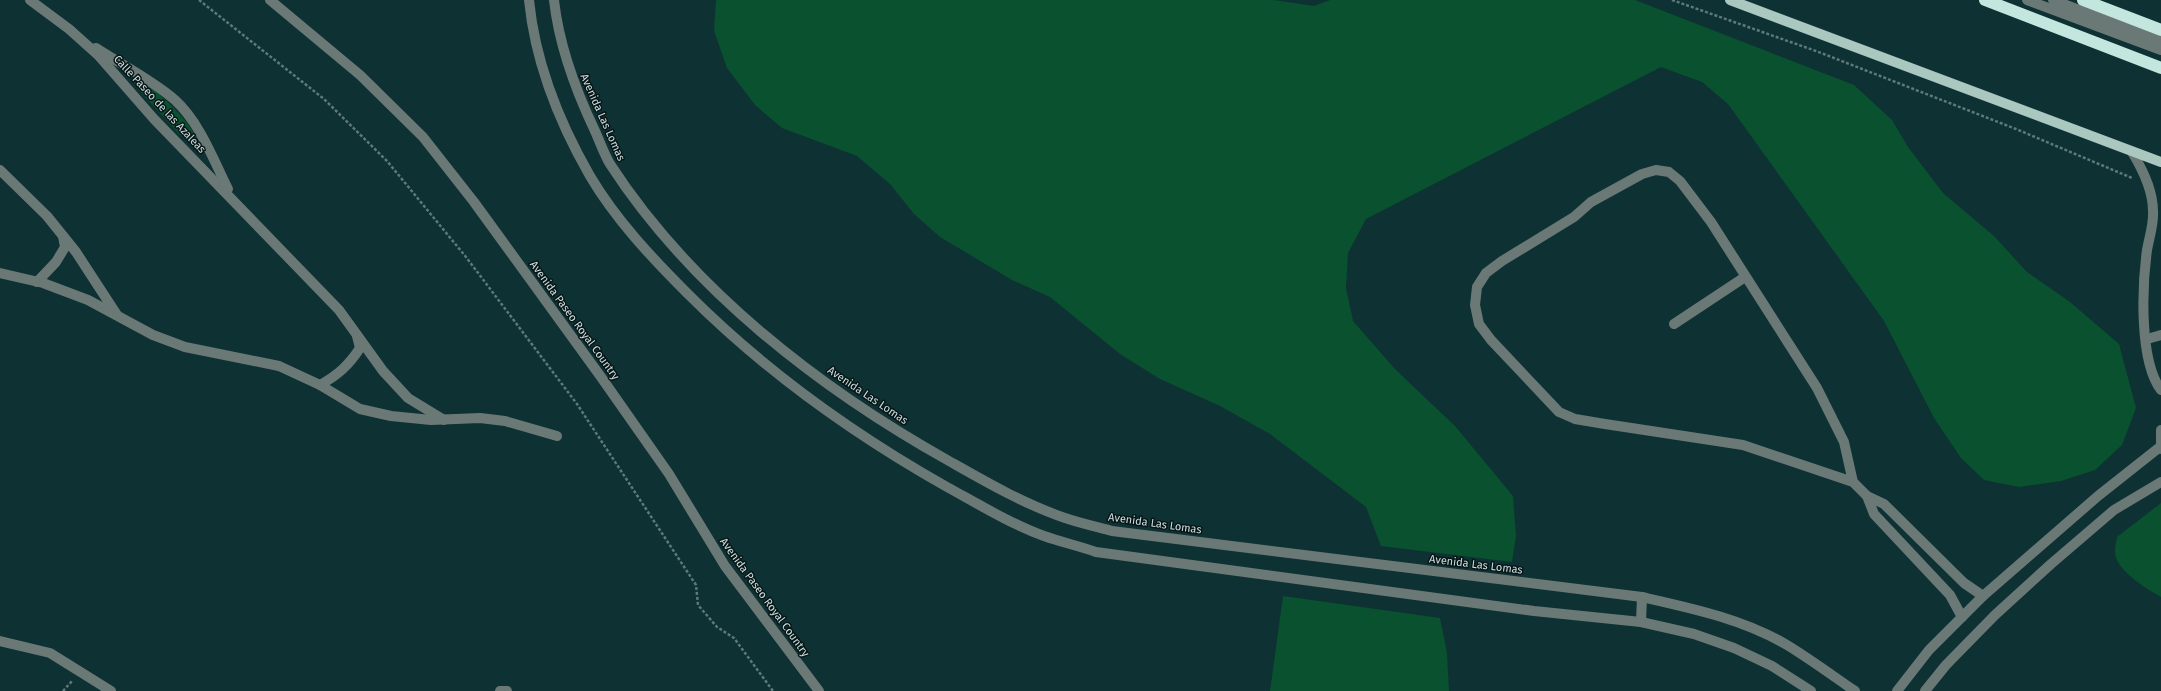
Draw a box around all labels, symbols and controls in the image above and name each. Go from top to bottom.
street label: Calle Paseo de las Azaleas [111,53,208,156]
street label: Avenida Las Lomas [577,72,628,163]
street label: Avenida Paseo Royal Country [527,258,622,383]
street label: Avenida Las Lomas [825,364,910,427]
street label: Avenida Las Lomas [1107,511,1202,536]
street label: Avenida Paseo Royal Country [717,535,812,660]
street label: Avenida Las Lomas [1428,552,1523,577]

